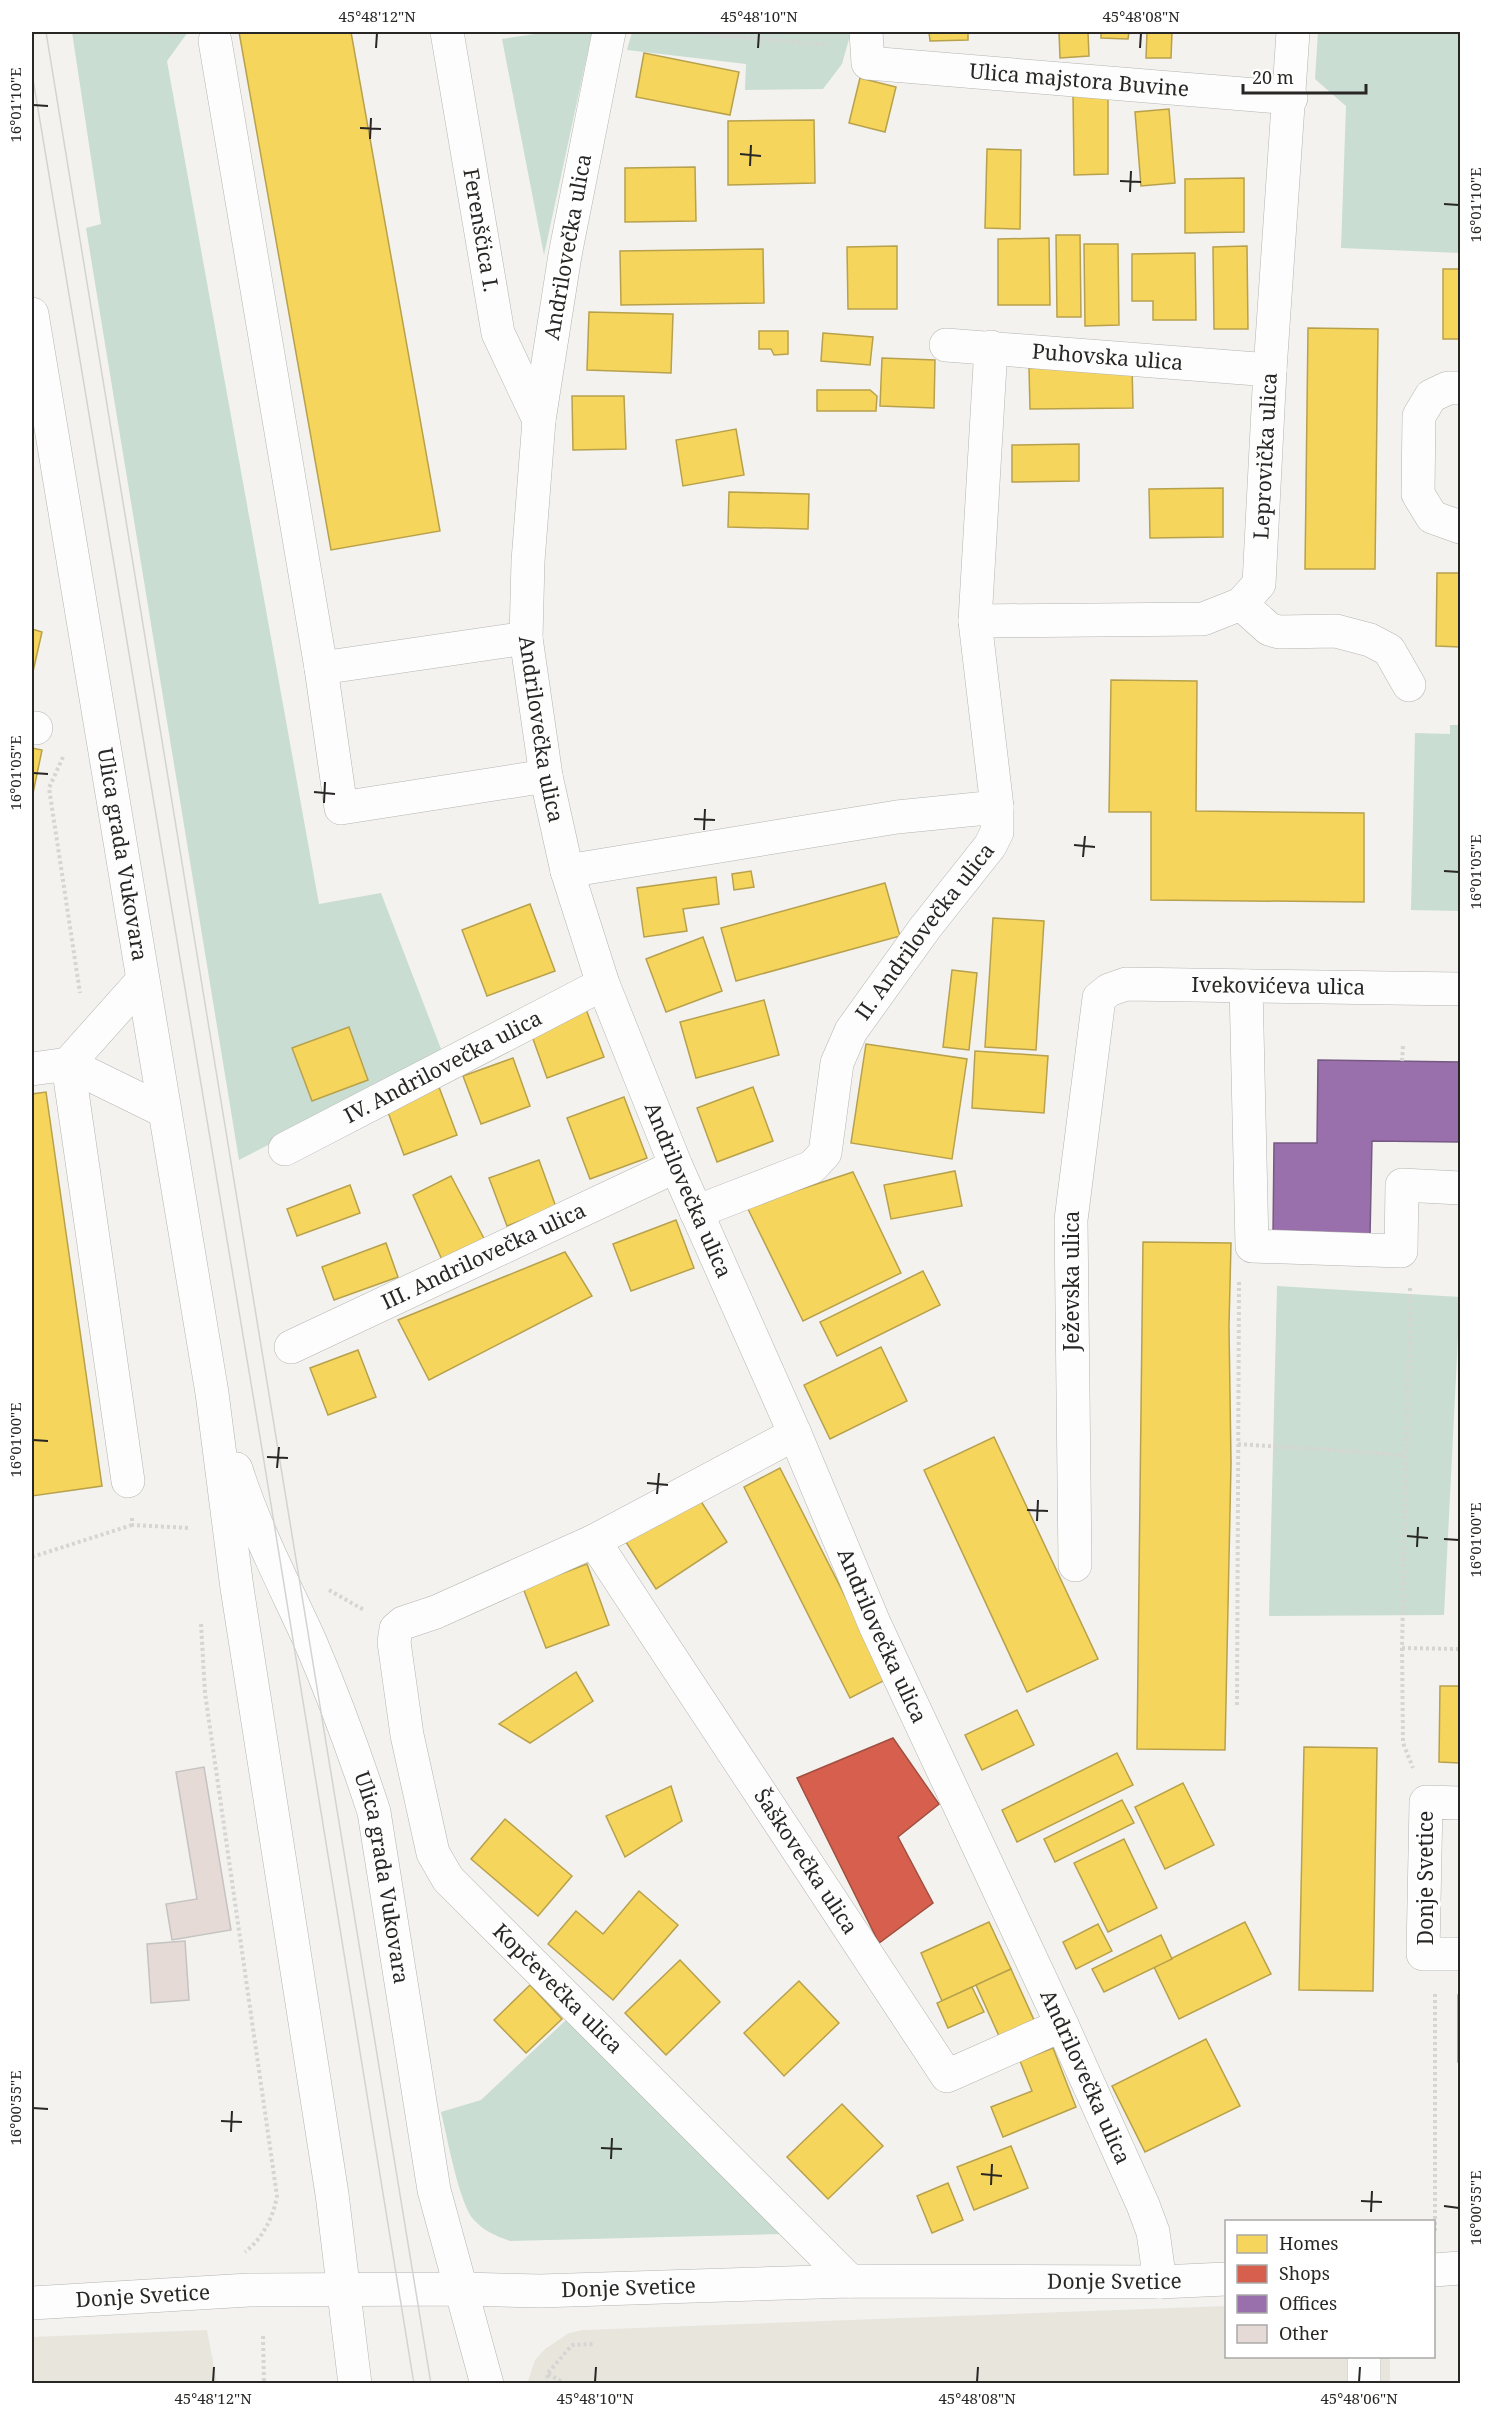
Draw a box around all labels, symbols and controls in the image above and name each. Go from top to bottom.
text: 45°48'12"N [338,6,416,26]
text: 45°48'10"N [720,6,798,26]
text: 45°48'08"N [1102,6,1180,26]
street label: Ulica majstora Buvine [968,56,1190,103]
scale bar [1243,57,1366,95]
text: 20 m [1252,65,1294,89]
text: 16°01'10"E [5,67,25,143]
street label: Andrilovečka ulica [537,152,597,342]
street label: Ferenščica I. [457,166,506,294]
text: 16°01'10"E [1465,167,1485,243]
street label: Puhovska ulica [1031,337,1184,376]
street label: Leprovička ulica [1246,372,1283,540]
street label: Andrilovečka ulica [513,634,571,825]
text: 16°01'05"E [5,735,25,811]
street label: Ulica grada Vukovara [92,746,155,963]
text: 16°01'05"E [1465,834,1485,910]
street label: II. Andrilovečka ulica [848,837,1000,1025]
street label: Ivekovićeva ulica [1191,970,1366,1001]
street label: IV. Andrilovečka ulica [339,1003,546,1129]
street label: Andrilovečka ulica [639,1098,739,1282]
street label: III. Andrilovečka ulica [377,1195,590,1315]
street label: Ježevska ulica [1057,1211,1085,1352]
text: 16°01'00"E [5,1402,25,1478]
text: 16°01'00"E [1465,1502,1485,1578]
street label: Andrilovečka ulica [831,1544,934,1727]
street label: Ulica grada Vukovara [348,1767,416,1986]
street label: Šaškovečka ulica [748,1783,865,1939]
street label: Donje Svetice [1411,1811,1439,1945]
street label: Kopčevečka ulica [487,1917,630,2059]
street label: Andrilovečka ulica [1034,1985,1138,2168]
text: 16°00'55"E [5,2070,25,2146]
text: 16°00'55"E [1465,2170,1485,2246]
legend [1225,2220,1435,2358]
text: Homes [1279,2231,1338,2255]
text: Shops [1279,2261,1330,2285]
street label: Donje Svetice [1047,2266,1182,2295]
street label: Donje Svetice [561,2271,696,2303]
street label: Donje Svetice [75,2277,211,2313]
text: Offices [1279,2291,1337,2315]
text: Other [1279,2321,1329,2345]
text: 45°48'12"N [174,2388,252,2408]
text: 45°48'10"N [556,2388,634,2408]
text: 45°48'08"N [938,2388,1016,2408]
text: 45°48'06"N [1320,2388,1398,2408]

